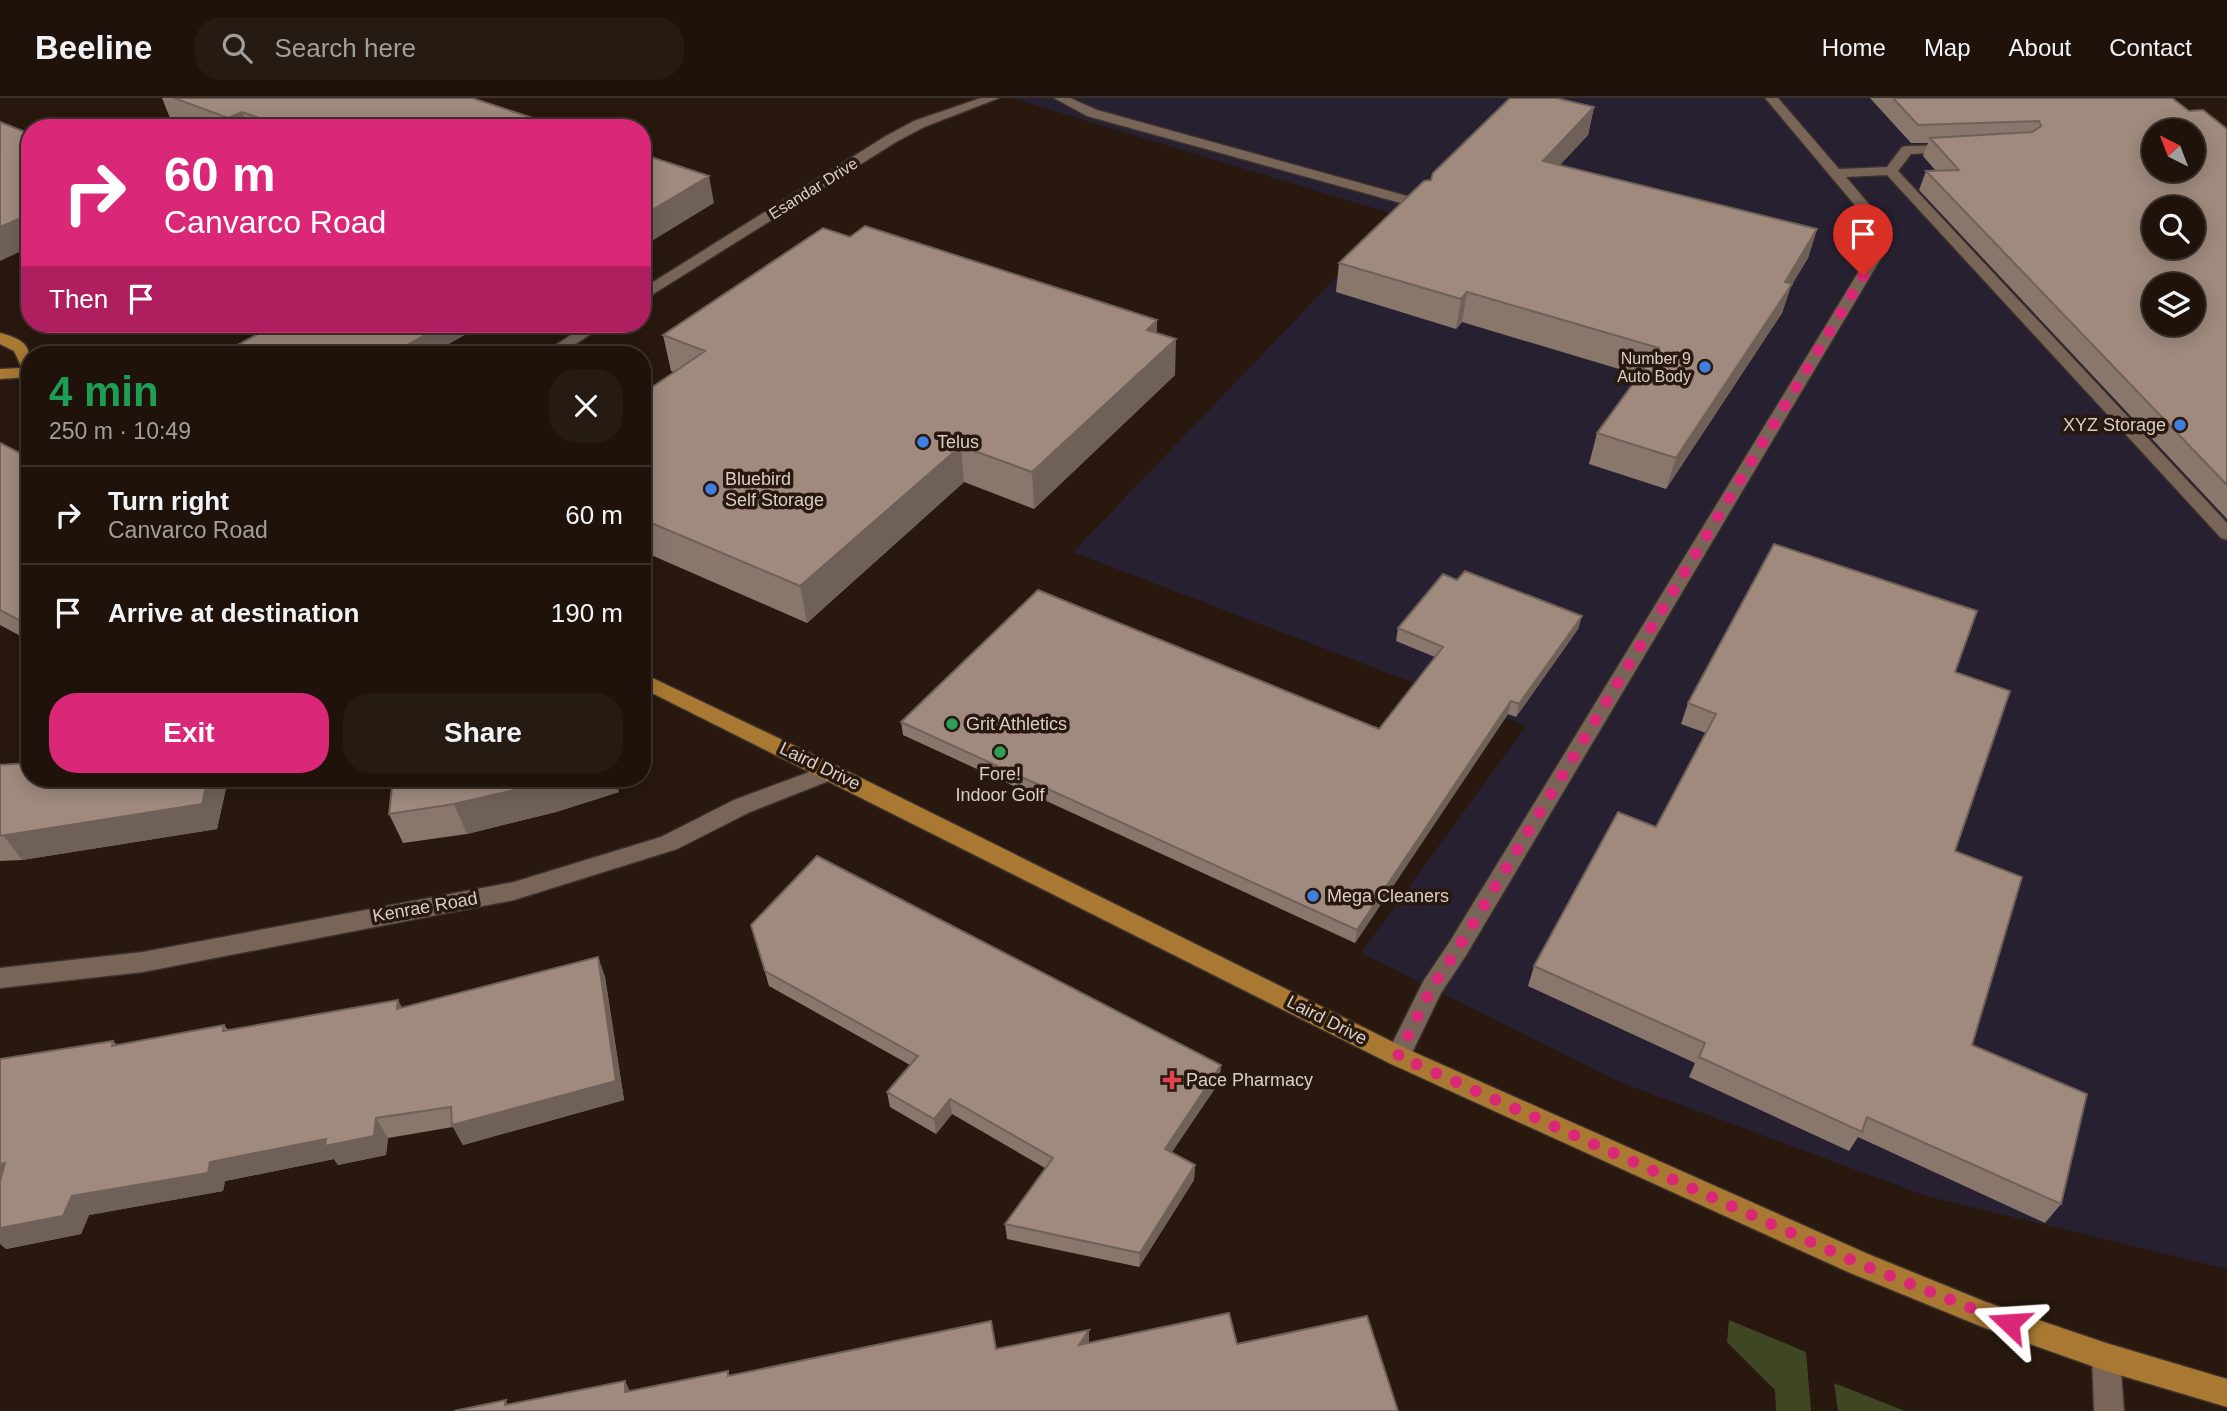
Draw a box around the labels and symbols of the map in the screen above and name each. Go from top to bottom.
north arrow [2142,119,2205,182]
street label: Esandar Drive [766,154,861,222]
pin [1833,204,1893,276]
place label: Number 9 Auto Body [1617,350,1691,385]
marker: Number 9 Auto Body [1697,359,1713,375]
place label: XYZ Storage [2063,415,2166,435]
marker: XYZ Storage [2172,417,2188,433]
place label: Telus [937,432,979,452]
marker: Telus [915,434,931,450]
place label: Bluebird Self Storage [725,469,824,510]
marker: Bluebird Self Storage [703,481,719,497]
place label: Grit Athletics [966,714,1067,734]
marker: Grit Athletics [944,716,960,732]
street label: Laird Drive [777,738,863,794]
marker: Fore! Indoor Golf [992,744,1008,760]
place label: Fore! Indoor Golf [955,764,1046,805]
place label: Mega Cleaners [1327,886,1449,906]
street label: Kenrae Road [371,888,479,926]
marker: Mega Cleaners [1305,888,1321,904]
street label: Laird Drive [1284,991,1370,1049]
place label: Pace Pharmacy [1186,1070,1313,1090]
marker: Pace Pharmacy [1164,1072,1180,1088]
position arrow [1972,1286,2046,1360]

